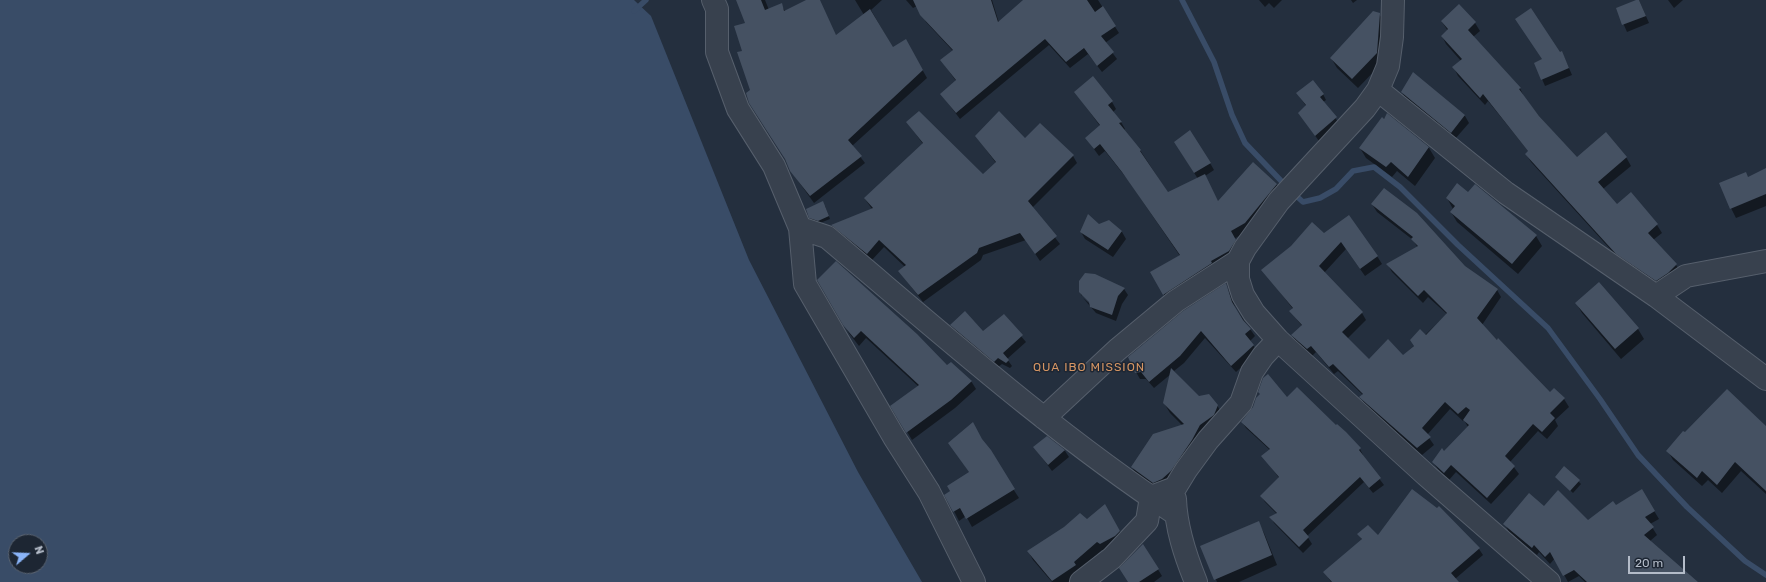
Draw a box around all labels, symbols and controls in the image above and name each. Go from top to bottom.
district label: QUA IBO MISSION [1033,361,1145,375]
north arrow [8,534,48,574]
text: N [31,544,46,556]
scale bar [1630,548,1687,574]
text: 20 m [1635,556,1663,570]

